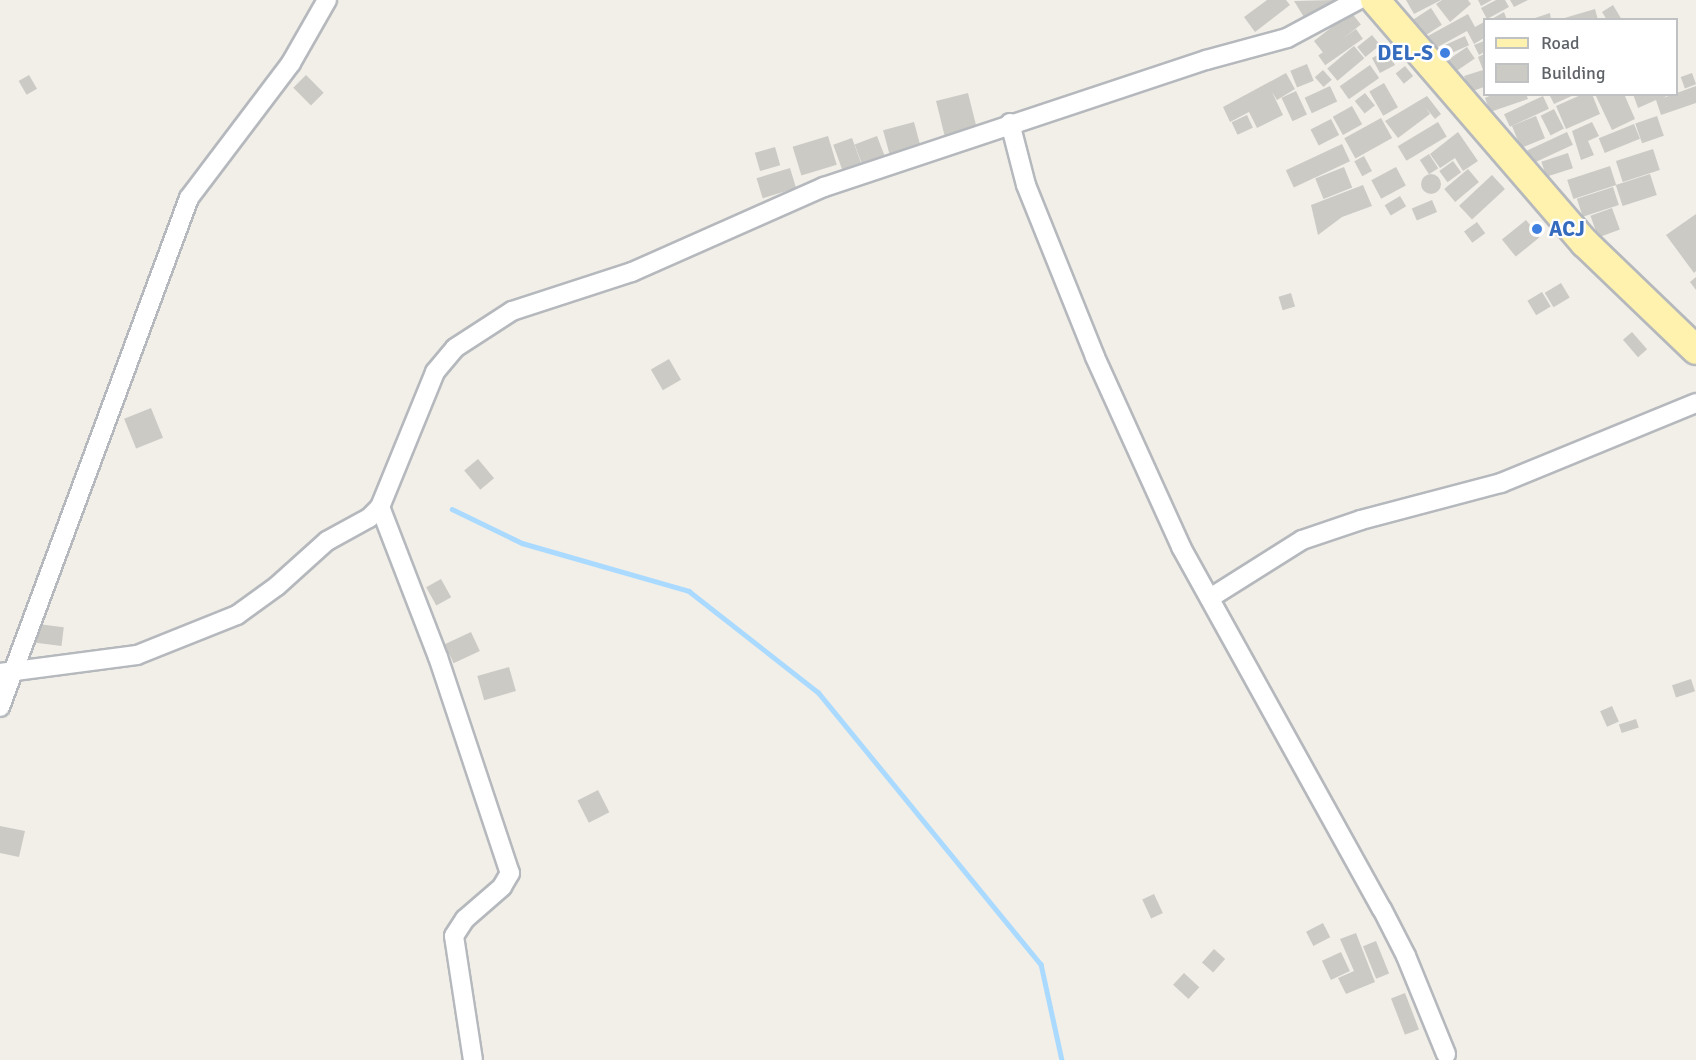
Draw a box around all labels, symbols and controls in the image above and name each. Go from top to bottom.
legend [1483,18,1678,96]
text: Road [1541,32,1580,54]
place label: DEL-S [1377,40,1433,66]
marker: DEL-S [1438,46,1452,60]
text: Building [1541,62,1605,84]
place label: ACJ [1549,216,1585,242]
marker: ACJ [1530,222,1544,236]

